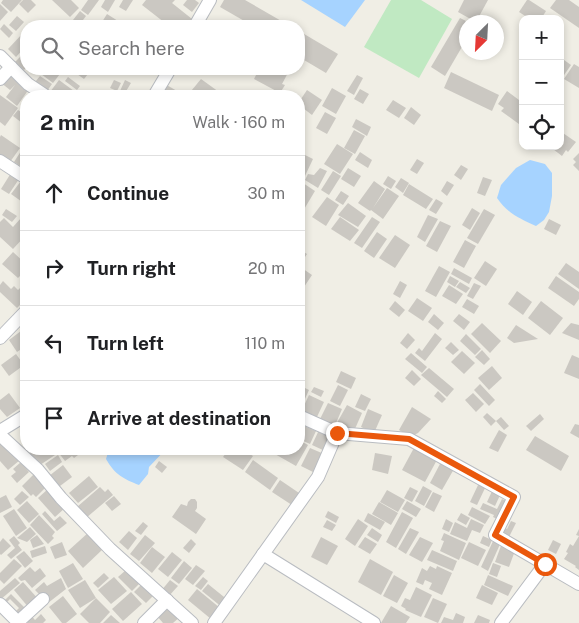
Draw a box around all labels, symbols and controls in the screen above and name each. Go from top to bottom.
north arrow [459,15,504,60]
map controls [519,15,564,150]
button: + [519,15,564,60]
search box [20,20,305,75]
icon: search [38,34,66,62]
text: Search here [78,37,185,59]
button: − [519,60,564,105]
button: locate [519,105,564,150]
text: 2 min [40,110,95,135]
text: Walk · 160 m [193,113,285,132]
icon: ahead [40,179,68,207]
text: Continue [87,182,169,204]
text: 30 m [248,184,285,203]
icon: right [40,254,68,282]
text: Turn right [87,257,176,279]
text: 20 m [248,259,285,278]
icon: left [40,329,68,357]
text: Turn left [87,332,164,354]
text: 110 m [244,334,285,353]
icon: arrive [40,404,68,432]
text: Arrive at destination [87,407,271,429]
route end [326,422,349,445]
route start [534,553,557,576]

